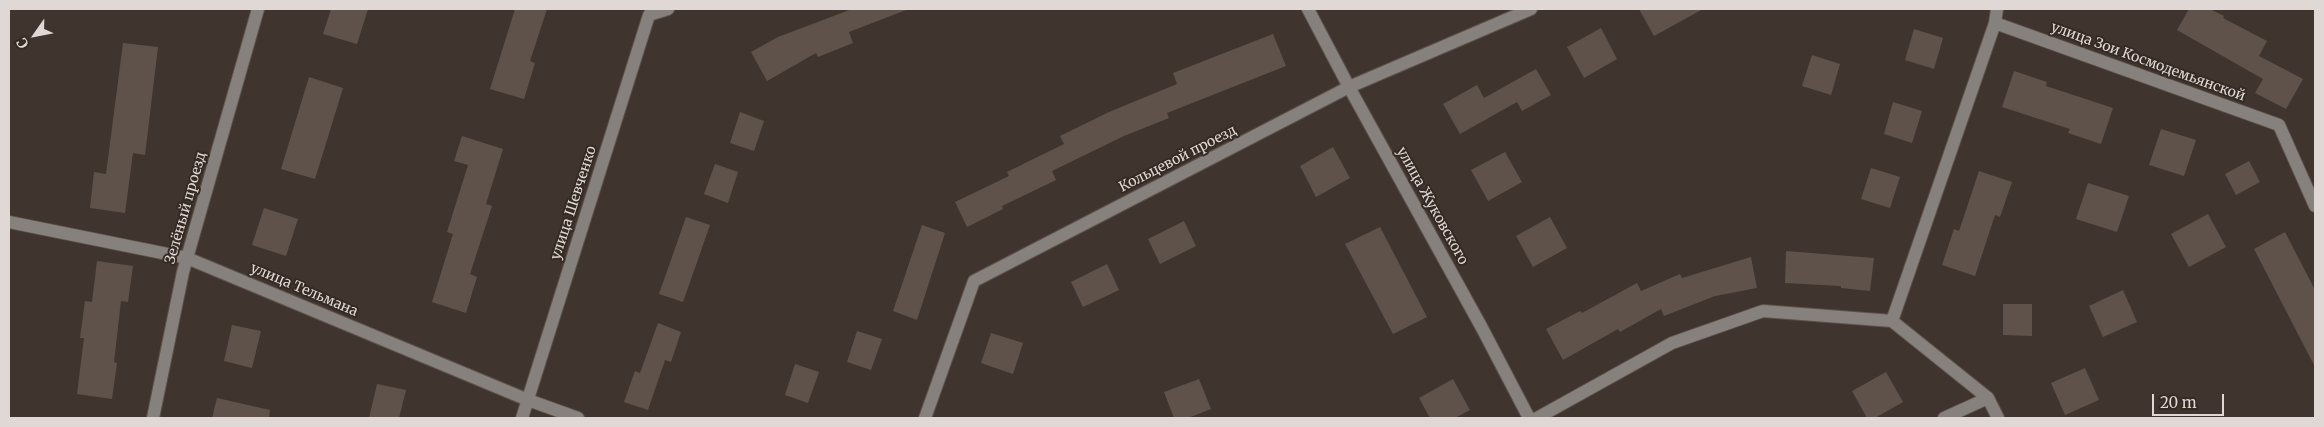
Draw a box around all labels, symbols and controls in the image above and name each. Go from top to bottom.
north arrow [10,10,60,60]
street label: улица Зои Космодемьянской [2049,19,2247,105]
text: С [12,34,33,52]
street label: Кольцевой проезд [1117,122,1239,196]
street label: улица Шевченко [548,144,600,262]
street label: улица Жуковского [1393,144,1471,268]
street label: Зелёный проезд [162,150,210,266]
street label: улица Тельмана [248,260,360,320]
scale bar [2154,384,2226,416]
text: 20 m [2160,393,2197,412]

